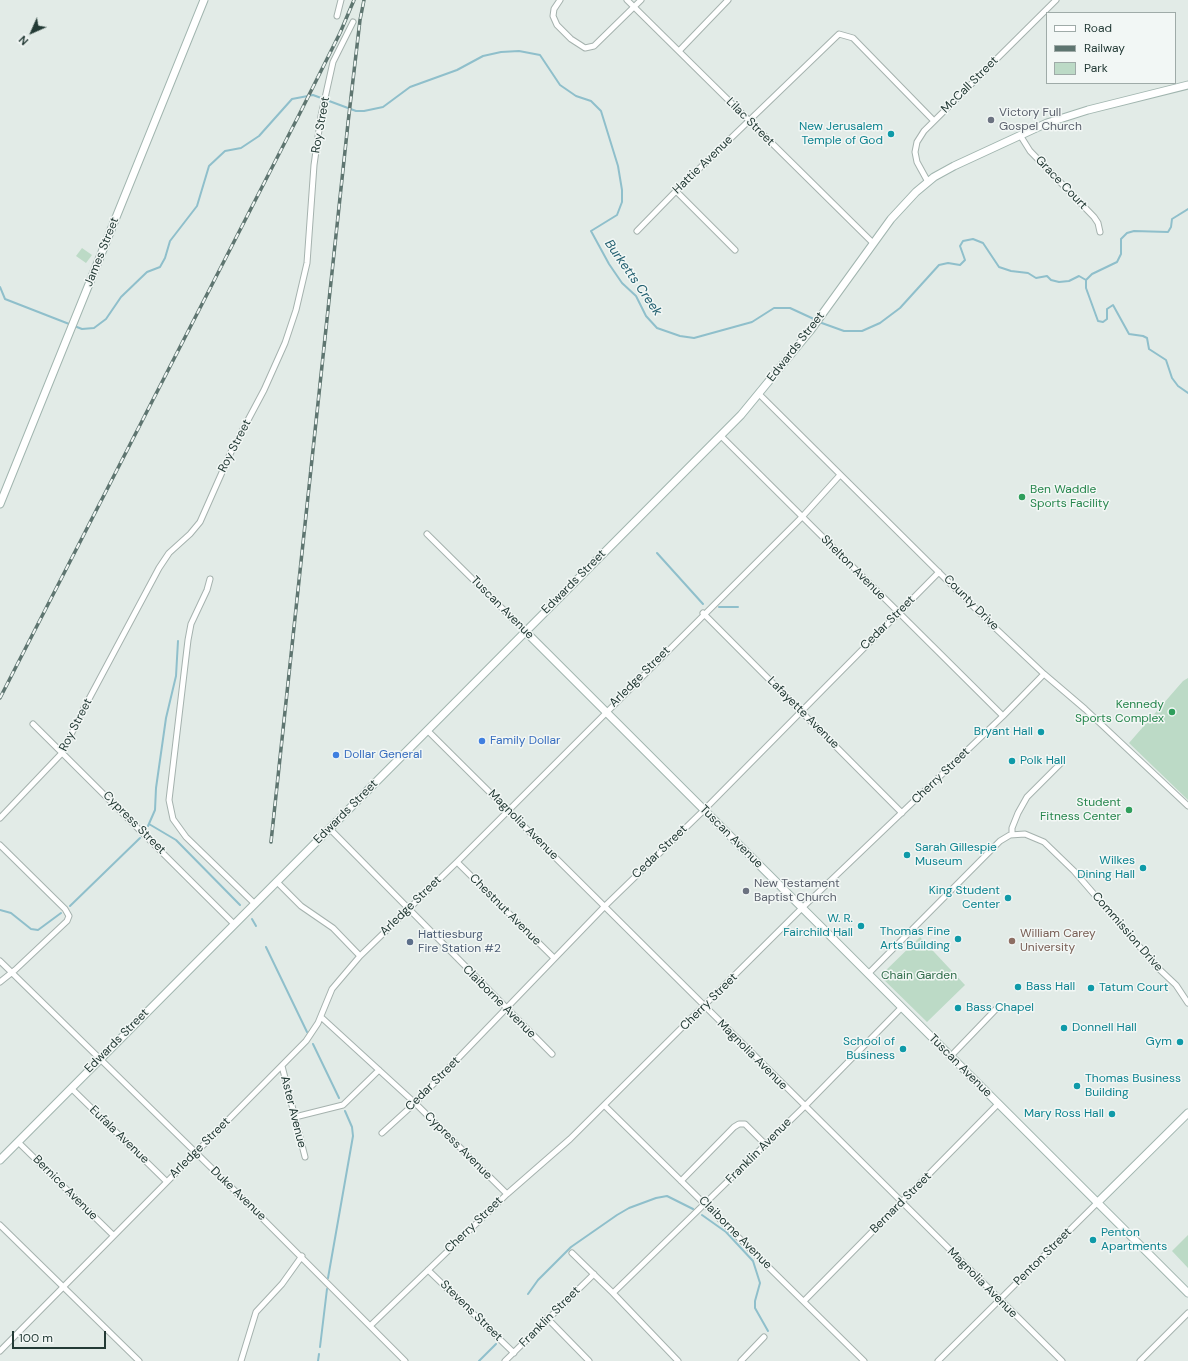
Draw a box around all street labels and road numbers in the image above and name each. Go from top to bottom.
street label: McCall Street [939,54,1001,116]
street label: Lilac Street [723,95,777,149]
street label: Roy Street [309,96,333,154]
street label: Hattie Avenue [670,133,736,197]
street label: Grace Court [1032,153,1090,213]
street label: James Street [82,215,122,289]
street label: Edwards Street [764,309,828,385]
street label: Roy Street [216,417,254,475]
street label: Shelton Avenue [818,533,888,603]
street label: Edwards Street [539,547,609,617]
street label: County Drive [940,572,1002,634]
street label: Tuscan Avenue [467,573,537,643]
street label: Cedar Street [858,593,918,653]
street label: Arledge Street [607,644,673,710]
street label: Lafayette Avenue [764,674,842,752]
street label: Roy Street [57,696,95,754]
street label: Cherry Street [909,745,973,807]
street label: Edwards Street [311,777,381,847]
street label: Magnolia Avenue [485,787,561,863]
street label: Cypress Street [100,789,168,857]
street label: Tuscan Avenue [696,802,766,872]
street label: Cedar Street [629,822,691,882]
street label: Chestnut Avenue [466,871,544,949]
street label: Arledge Street [377,873,445,939]
street label: Commission Drive [1089,889,1165,975]
street label: Claiborne Avenue [459,962,539,1042]
street label: Cherry Street [677,970,741,1034]
street label: Edwards Street [82,1006,152,1076]
street label: Magnolia Avenue [714,1017,790,1093]
street label: Tuscan Avenue [925,1031,995,1101]
street label: Cedar Street [403,1054,463,1114]
street label: Aster Avenue [277,1075,309,1149]
street label: Eufala Avenue [86,1103,152,1167]
street label: Cypress Avenue [421,1109,495,1183]
street label: Arledge Street [167,1115,233,1181]
street label: Franklin Avenue [723,1115,795,1187]
street label: Bernice Avenue [30,1153,100,1223]
street label: Duke Avenue [207,1164,269,1224]
street label: Bernard Street [867,1169,935,1237]
street label: Claiborne Avenue [695,1193,775,1273]
street label: Cherry Street [442,1194,506,1256]
street label: Penton Street [1011,1225,1075,1289]
street label: Magnolia Avenue [944,1245,1020,1321]
street label: Stevens Street [437,1278,505,1344]
street label: Franklin Street [517,1284,583,1350]

